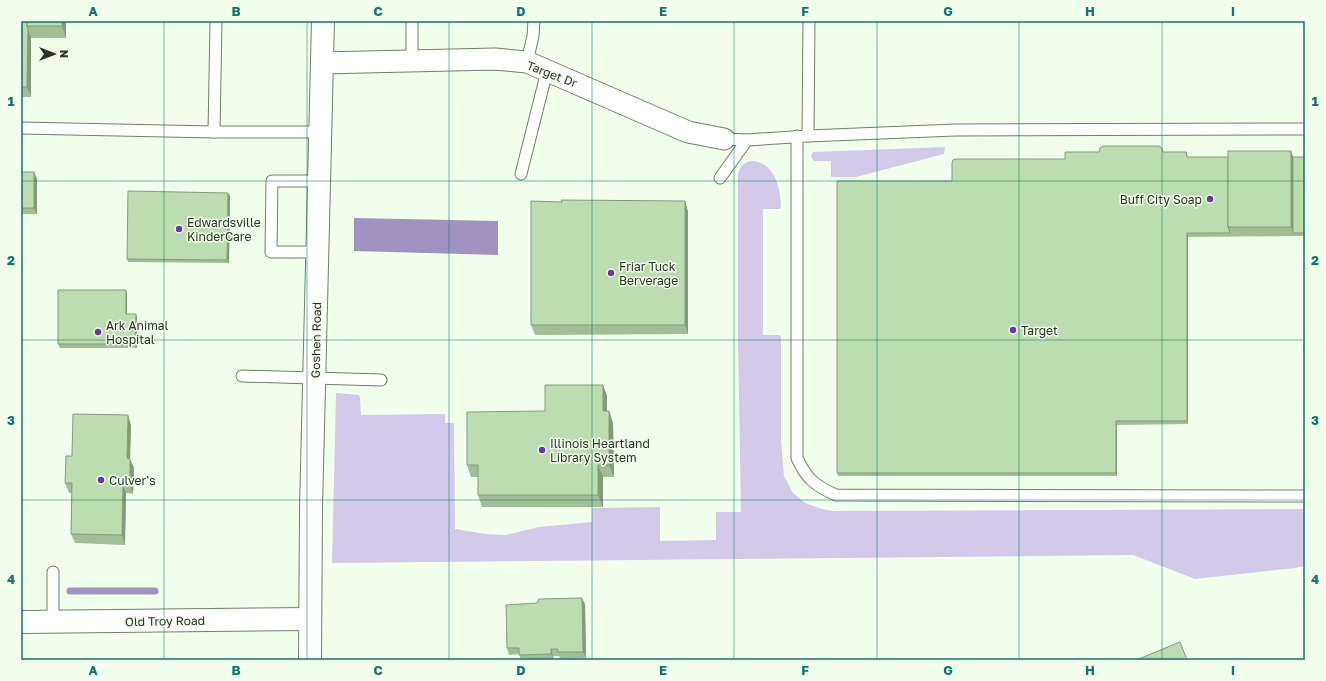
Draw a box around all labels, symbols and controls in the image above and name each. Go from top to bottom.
text: A [88,3,98,19]
text: B [231,3,241,19]
text: C [373,3,383,19]
text: D [516,3,526,19]
text: E [659,3,667,19]
text: F [801,3,809,19]
text: G [943,3,953,19]
text: H [1085,3,1095,19]
text: I [1231,3,1235,19]
north arrow [34,34,74,74]
text: N [58,50,71,58]
street label: Target Dr [525,58,580,91]
text: 1 [8,93,15,109]
text: 1 [1312,93,1319,109]
place label: Buff City Soap [1120,192,1202,207]
marker: Buff City Soap [1205,194,1215,204]
place label: Edwardsville KinderCare [187,215,261,244]
marker: Edwardsville KinderCare [174,224,184,234]
text: 2 [7,252,15,268]
text: 2 [1311,252,1319,268]
place label: Friar Tuck Berverage [619,259,678,288]
marker: Friar Tuck Berverage [606,268,616,278]
street label: Goshen Road [308,302,324,378]
place label: Ark Animal Hospital [106,318,169,347]
place label: Target [1021,323,1058,338]
marker: Target [1008,325,1018,335]
marker: Ark Animal Hospital [93,327,103,337]
text: 3 [7,412,15,428]
text: 3 [1311,412,1319,428]
place label: Illinois Heartland Library System [550,436,650,465]
marker: Illinois Heartland Library System [537,445,547,455]
place label: Culver's [109,473,156,488]
marker: Culver's [96,475,106,485]
text: 4 [7,571,15,587]
text: 4 [1311,571,1319,587]
street label: Old Troy Road [125,613,205,629]
text: A [88,662,98,678]
text: B [231,662,241,678]
text: C [373,662,383,678]
text: D [516,662,526,678]
text: E [659,662,667,678]
text: F [801,662,809,678]
text: G [943,662,953,678]
text: H [1085,662,1095,678]
text: I [1231,662,1235,678]

